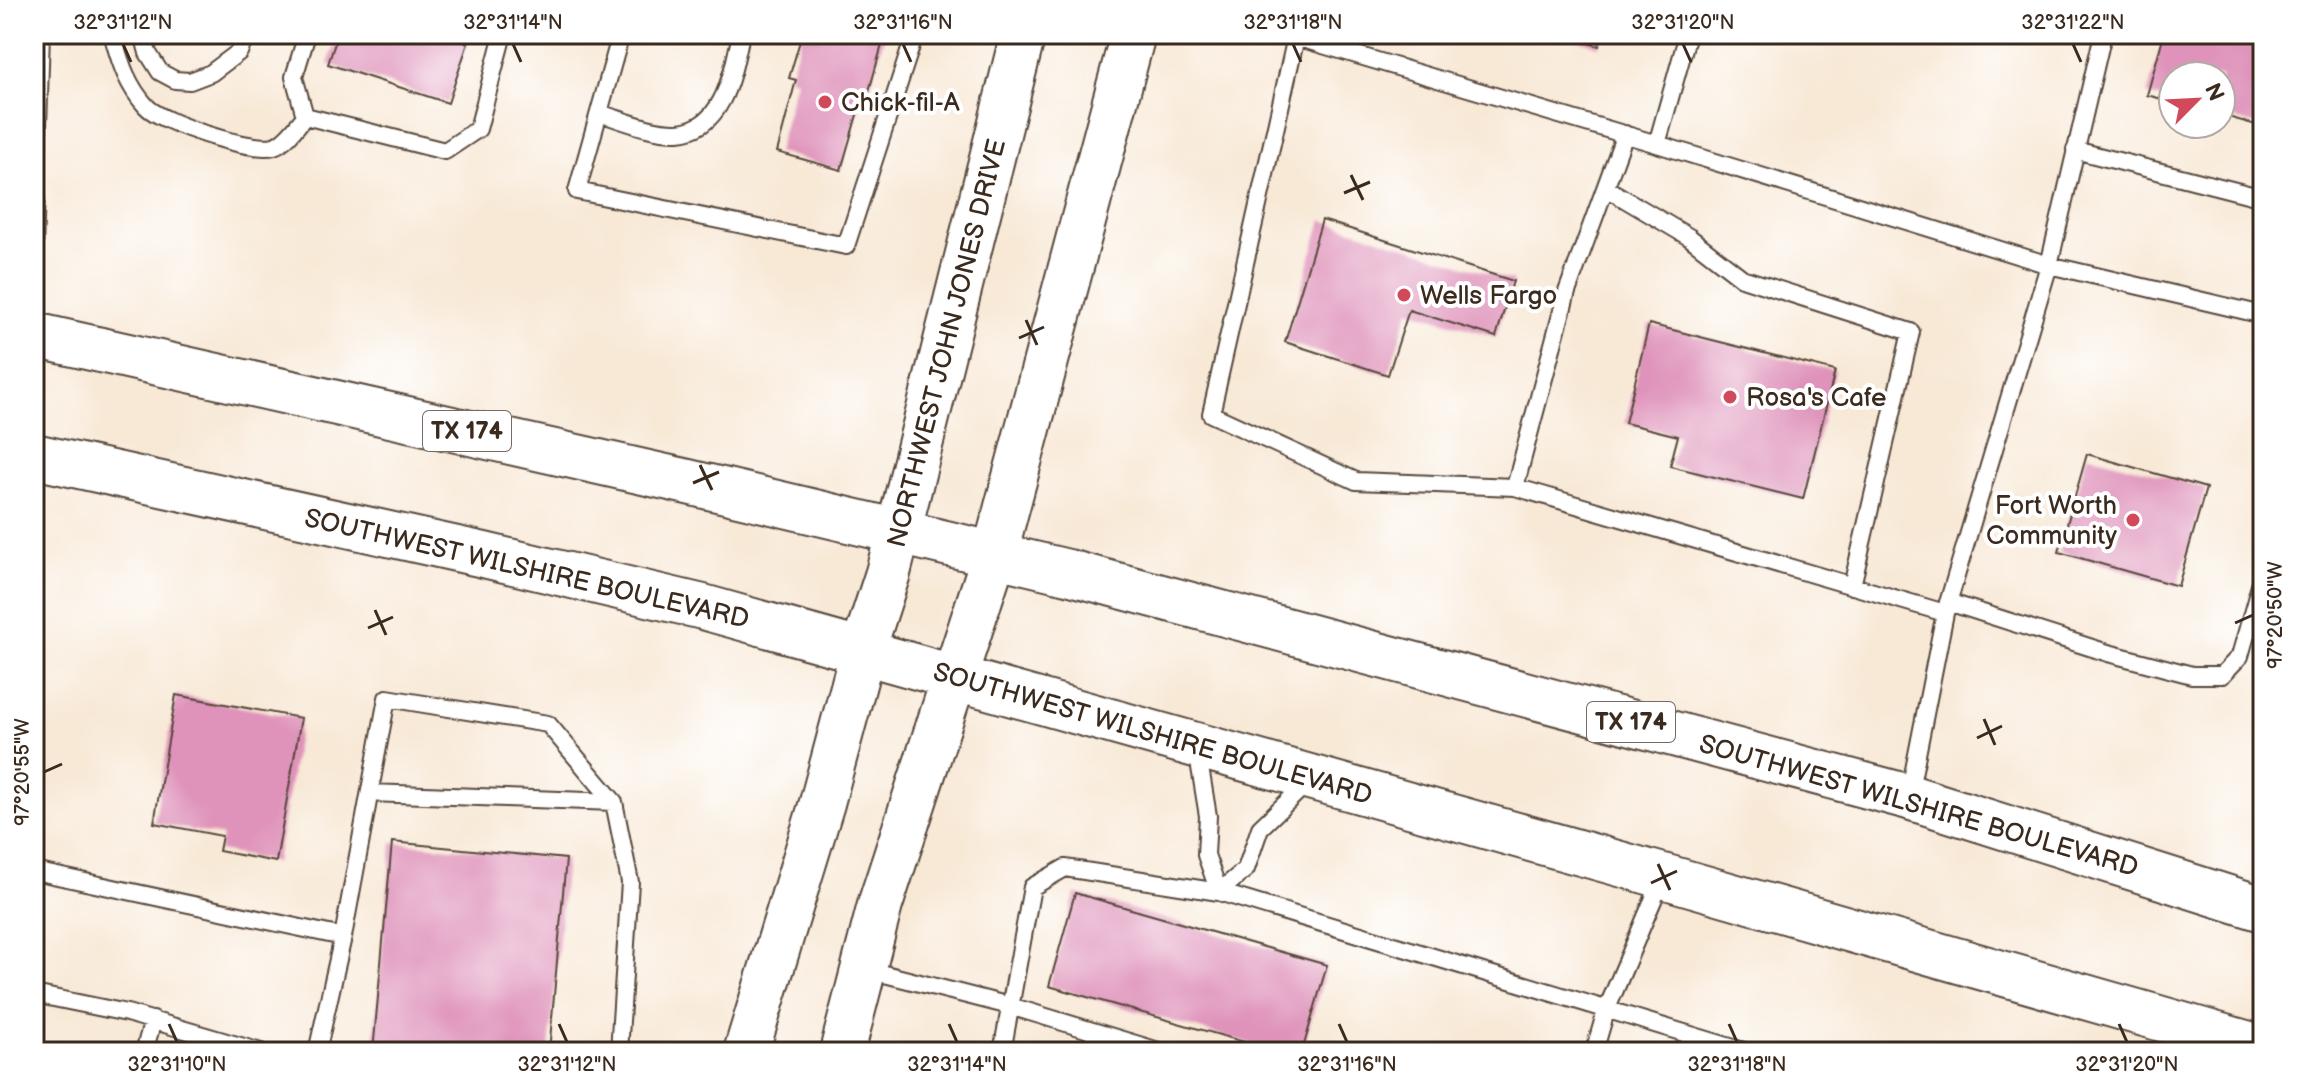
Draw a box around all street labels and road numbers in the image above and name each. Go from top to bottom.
street label: NORTHWEST JOHN JONES DRIVE [882,136,1013,551]
road number: TX 174 [423,411,511,451]
street label: SOUTHWEST WILSHIRE BOULEVARD [301,503,752,636]
street label: SOUTHWEST WILSHIRE BOULEVARD [929,657,1376,812]
road number: TX 174 [1587,702,1675,742]
street label: SOUTHWEST WILSHIRE BOULEVARD [1695,729,2142,884]

